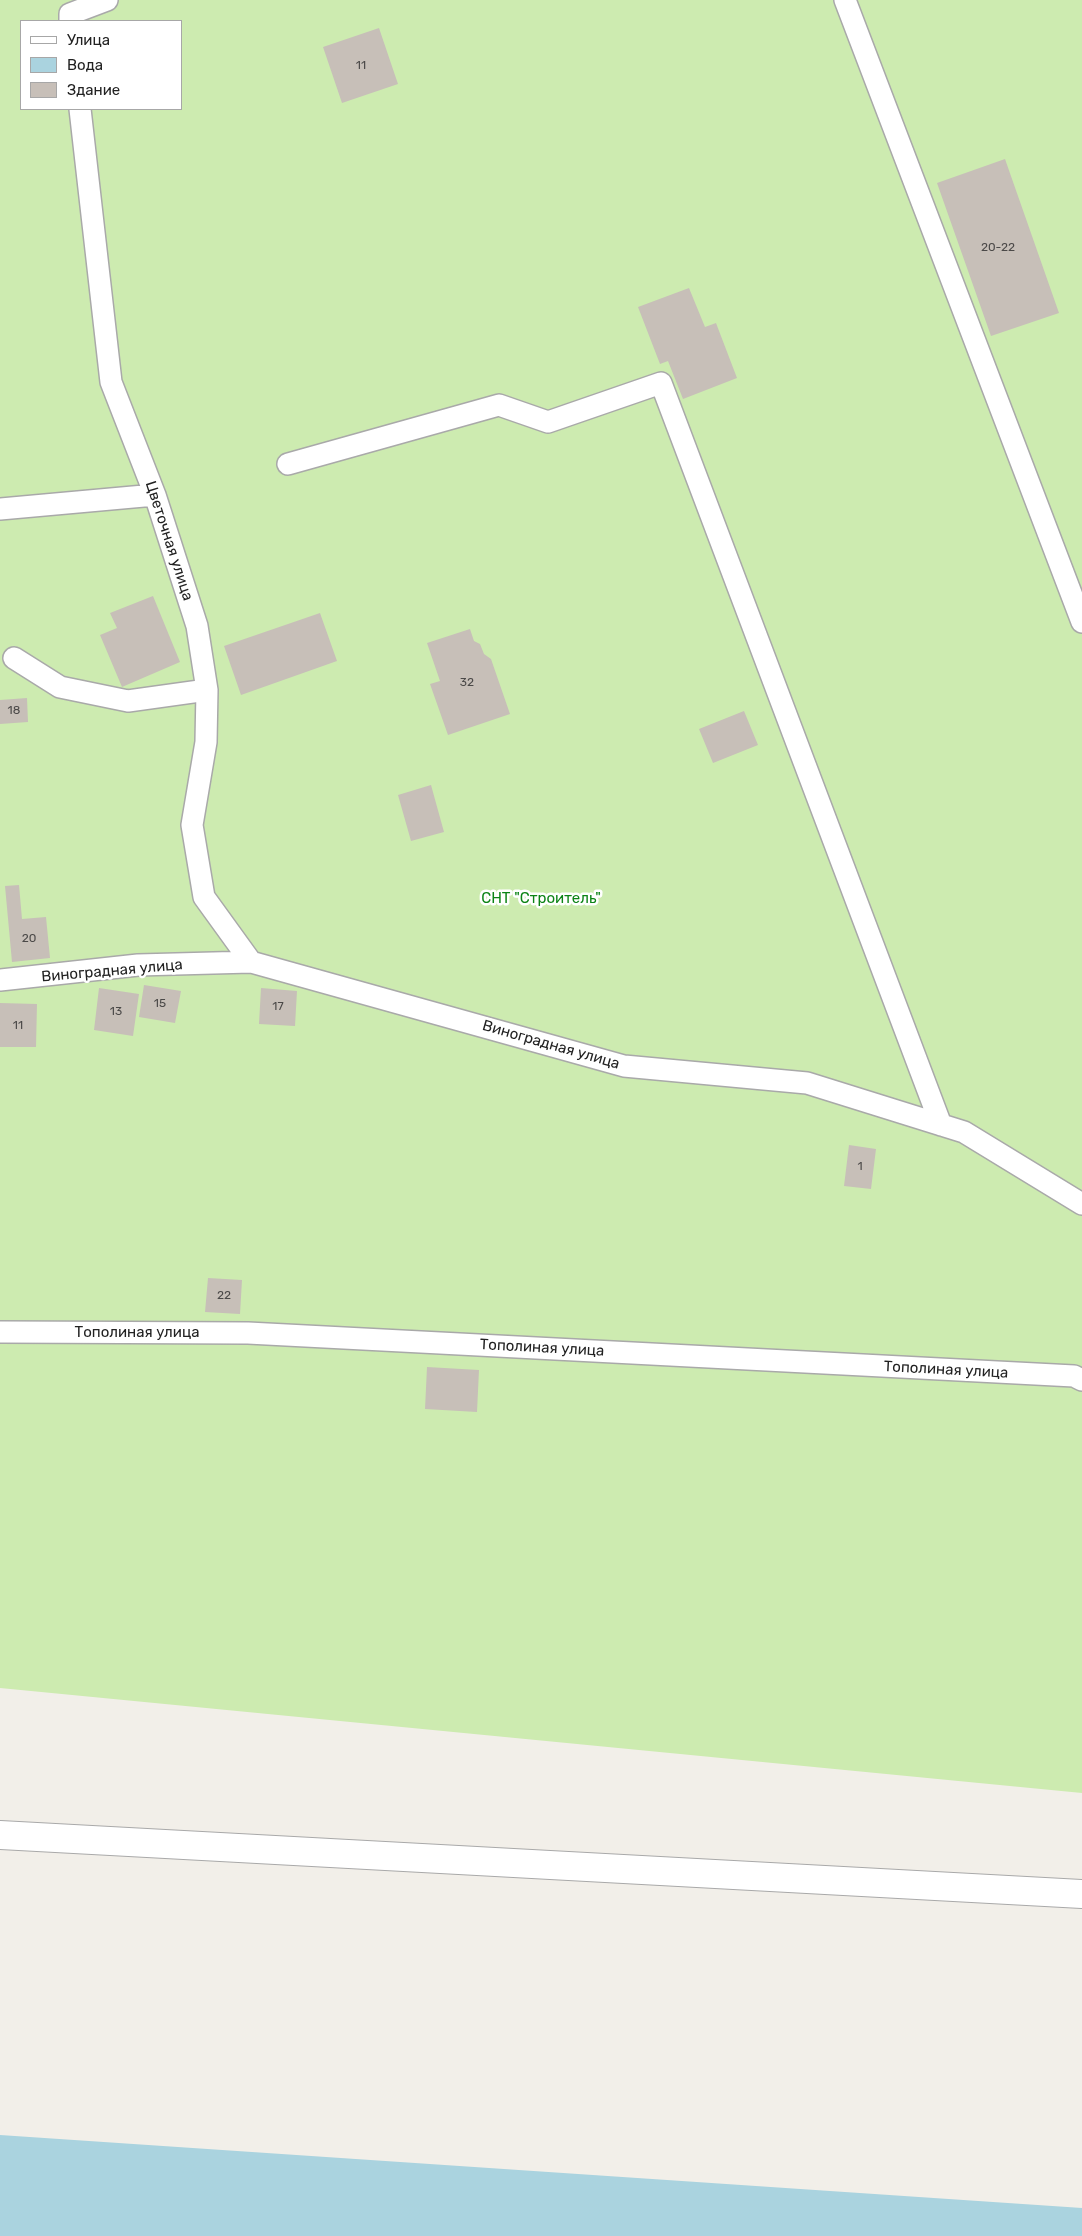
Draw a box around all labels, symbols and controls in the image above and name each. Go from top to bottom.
legend [20,20,182,110]
text: Улица [67,31,110,49]
text: Вода [67,56,103,74]
house number: 11 [356,59,366,73]
text: Здание [67,81,120,99]
house number: 20-22 [981,241,1015,255]
street label: Цветочная улица [141,479,197,603]
house number: 32 [460,676,474,690]
house number: 18 [8,704,20,718]
park label: СНТ "Строитель" [481,890,601,908]
house number: 20 [22,932,36,946]
street label: Виноградная улица [40,956,184,986]
house number: 15 [154,997,166,1011]
house number: 17 [272,1000,284,1014]
house number: 13 [110,1005,122,1019]
street label: Виноградная улица [480,1017,622,1073]
house number: 11 [13,1019,23,1033]
house number: 1 [857,1160,863,1174]
house number: 22 [217,1289,231,1303]
street label: Тополиная улица [75,1324,199,1342]
street label: Тополиная улица [479,1336,605,1360]
street label: Тополиная улица [883,1358,1009,1382]

